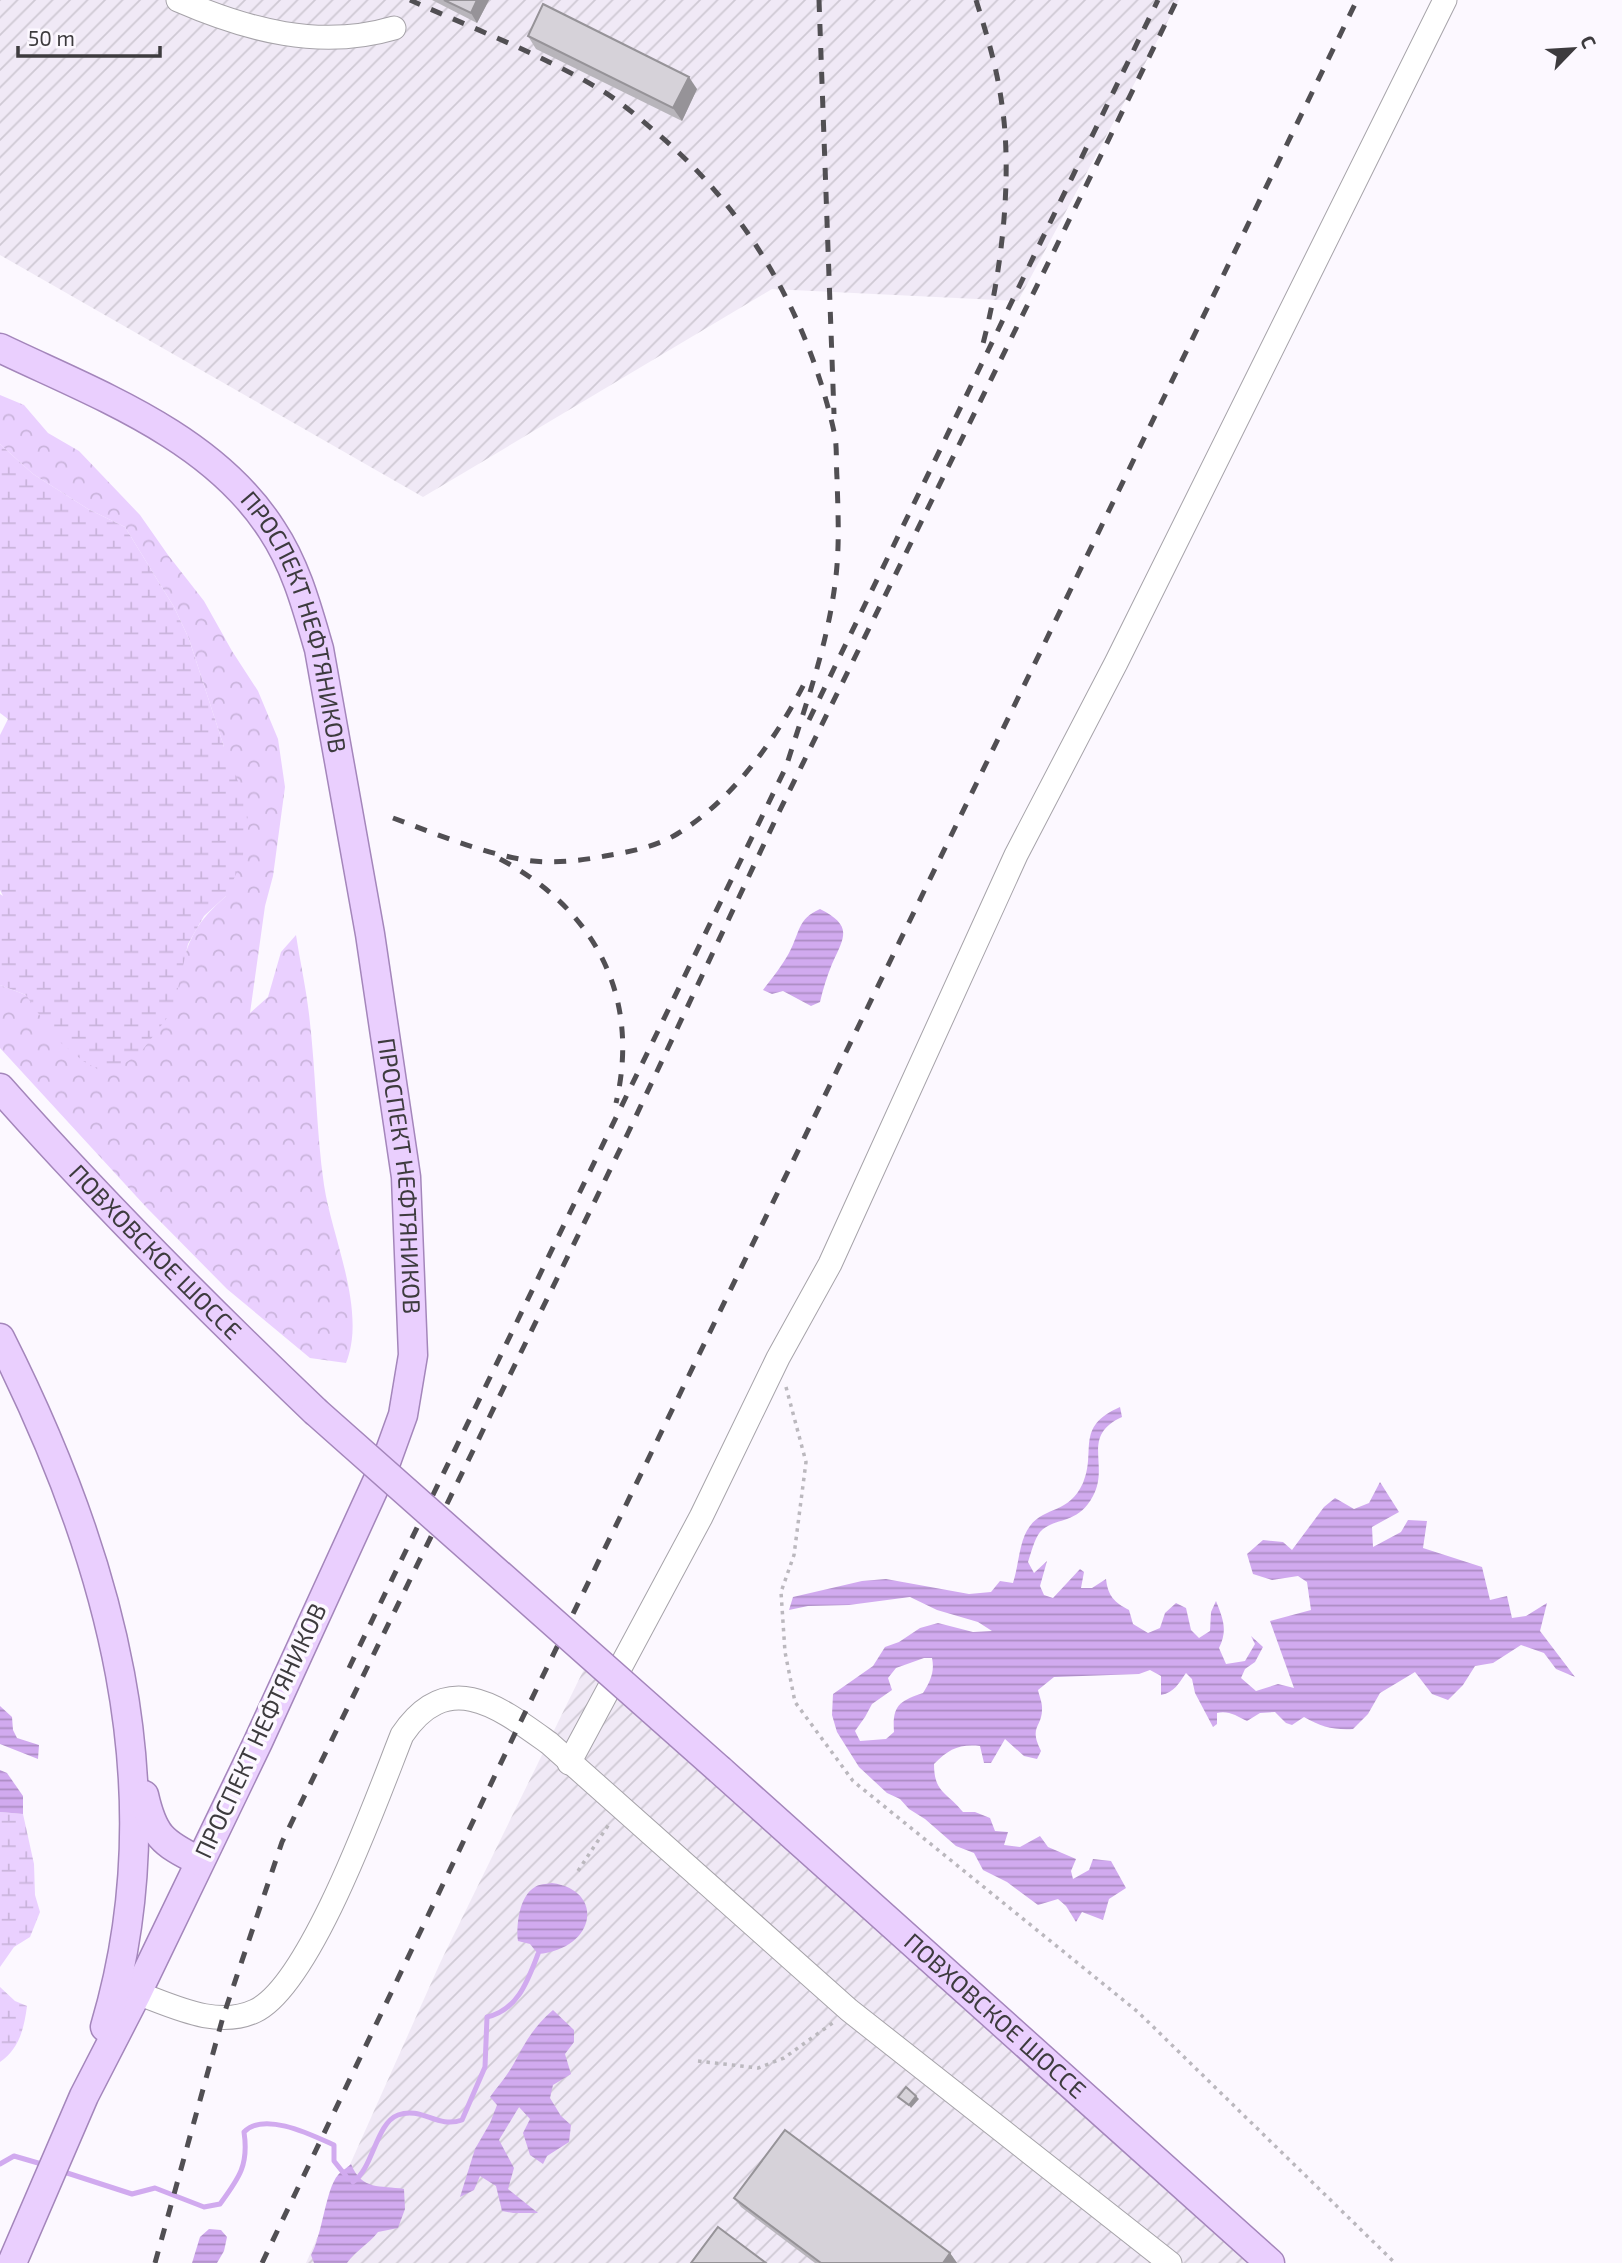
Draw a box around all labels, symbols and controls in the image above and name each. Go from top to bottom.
scale bar [18,14,159,58]
north arrow [1538,14,1608,84]
text: 50 m [28,25,75,50]
text: С [1576,32,1602,52]
street label: ПРОСПЕКТ НЕФТЯНИКОВ [236,485,353,755]
street label: ПРОСПЕКТ НЕФТЯНИКОВ [373,1036,427,1315]
street label: ПОВХОВСКОЕ ШОССЕ [64,1158,248,1345]
street label: ПРОСПЕКТ НЕФТЯНИКОВ [188,1598,331,1862]
street label: ПОВХОВСКОЕ ШОССЕ [899,1926,1093,2104]

